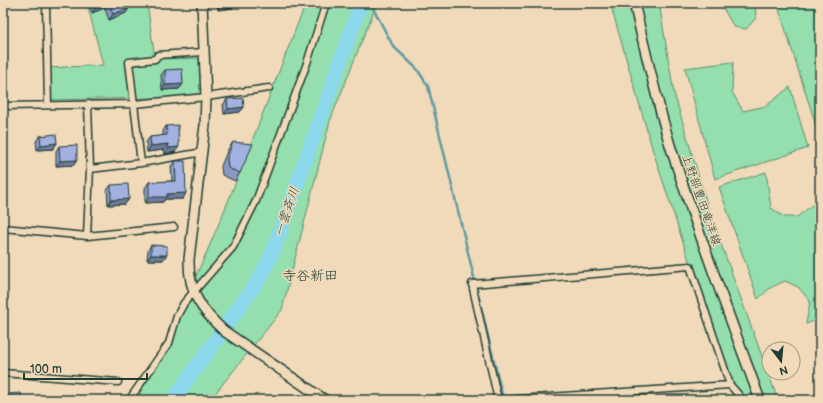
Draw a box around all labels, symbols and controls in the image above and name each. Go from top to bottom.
street label: 上野部豊田竜洋線 [678,152,724,248]
water label: 一雲斉川 [271,185,303,239]
district label: 寺谷新田 [282,267,338,284]
north arrow [761,341,801,381]
scale bar [24,355,147,381]
text: 100 m [30,362,62,377]
text: N [778,363,789,378]

